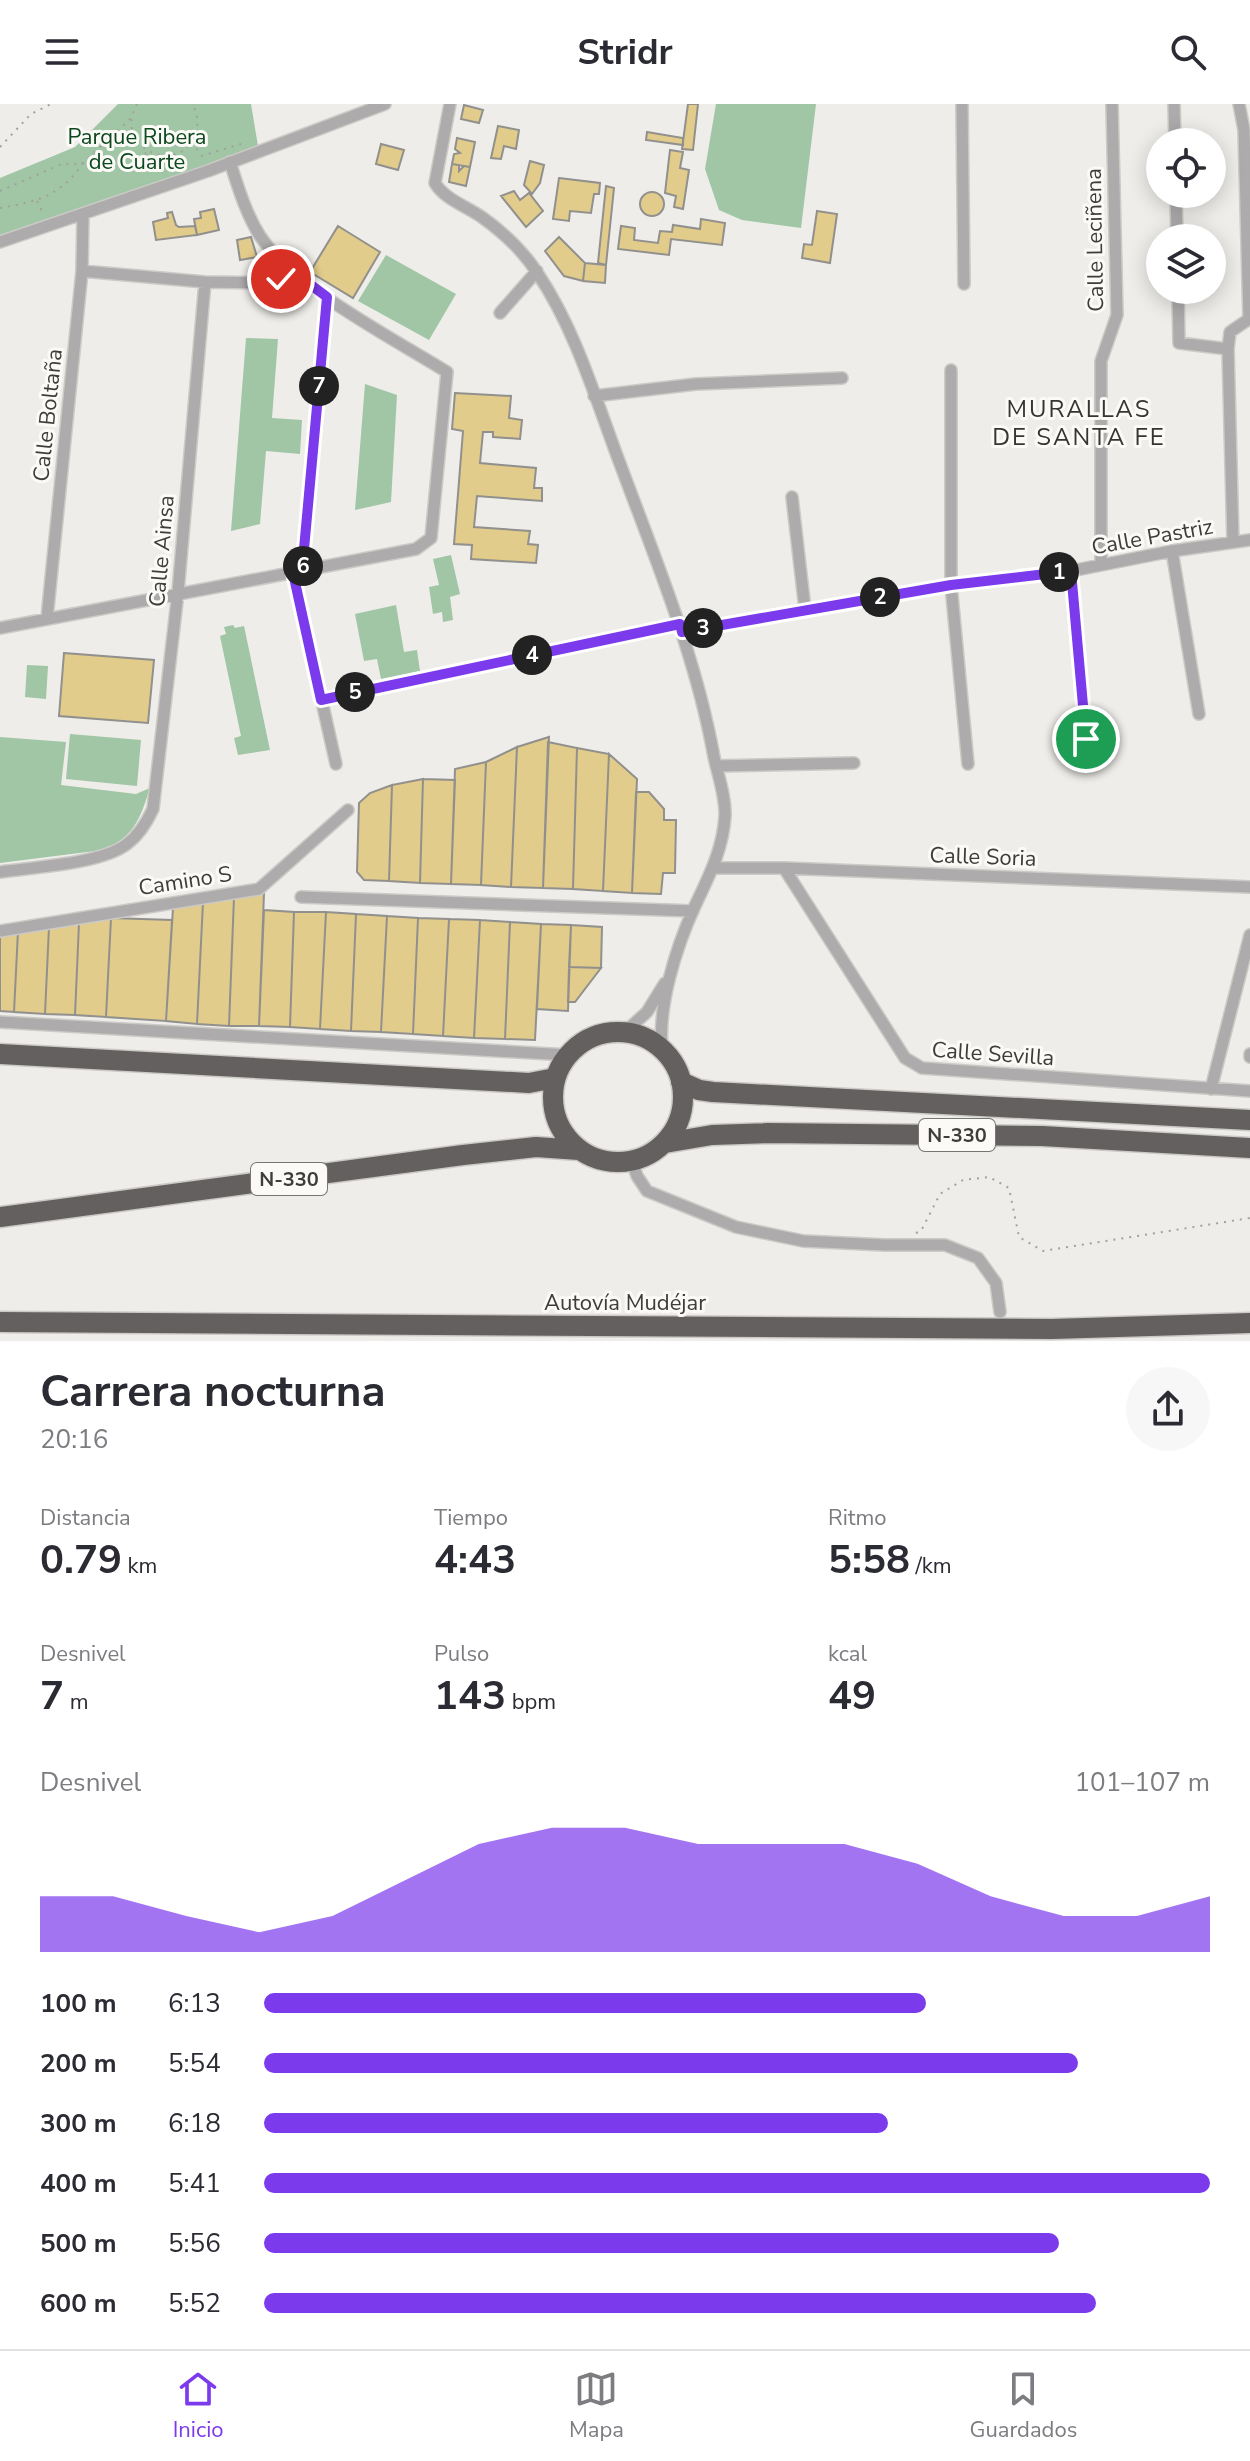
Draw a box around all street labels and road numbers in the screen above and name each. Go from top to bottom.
street label: Calle Leciñena [1079,168,1111,312]
street label: Calle Boltaña [26,347,70,483]
street label: Calle Ainsa [142,494,182,608]
street label: Calle Pastriz [1089,512,1215,562]
street label: Calle Soria [929,840,1037,874]
street label: Camino S [136,859,234,903]
street label: Calle Sevilla [931,1035,1055,1073]
road number: N-330 [919,1119,995,1151]
road number: N-330 [251,1163,327,1195]
street label: Autovía Mudéjar [544,1288,706,1318]

